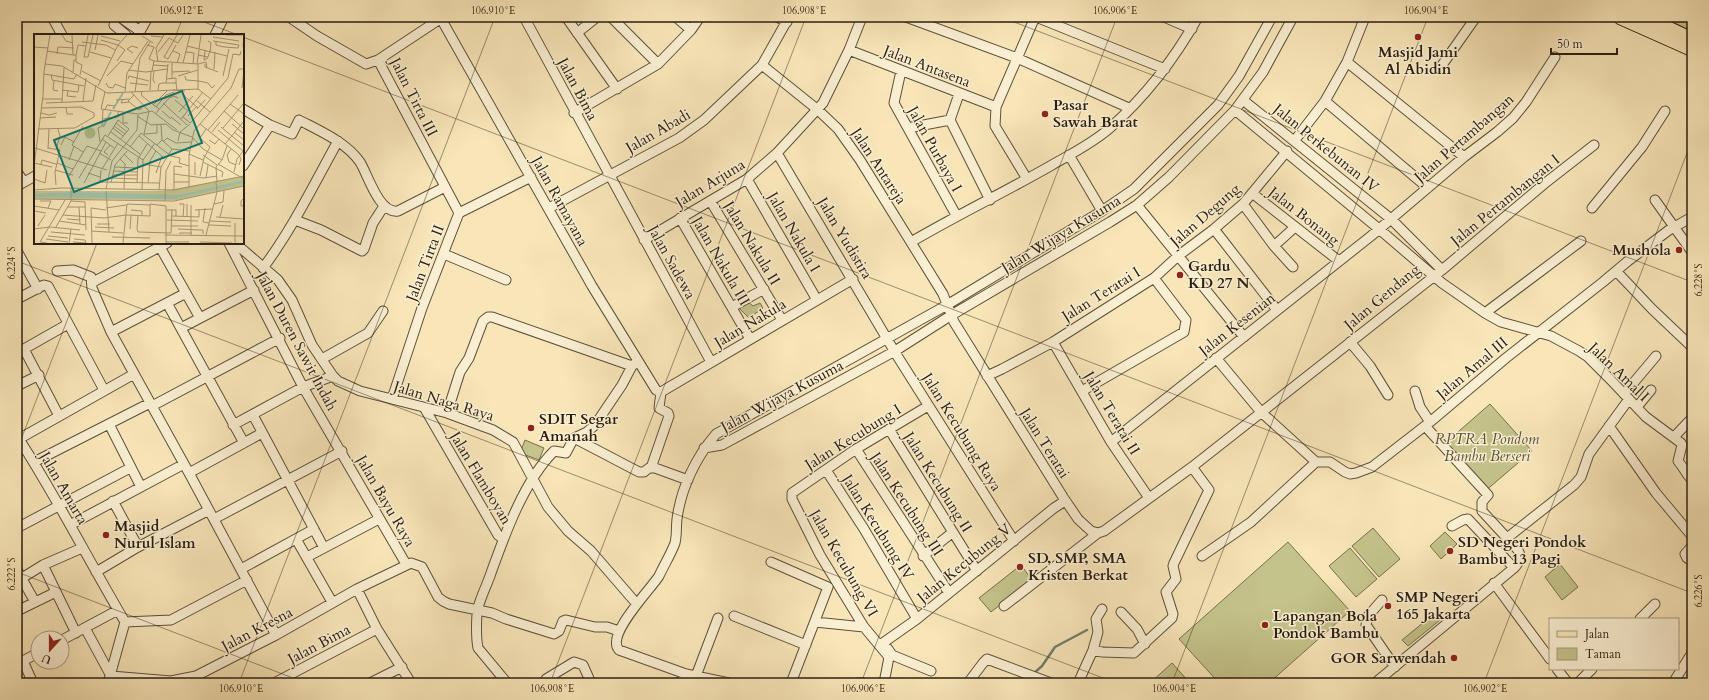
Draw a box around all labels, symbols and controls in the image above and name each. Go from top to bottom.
text: 106.912°E [159,4,203,18]
text: 106.910°E [471,4,515,18]
text: 106.908°E [782,4,826,18]
text: 106.906°E [1093,4,1137,18]
text: 106.904°E [1404,4,1448,18]
scale bar [1551,30,1617,56]
marker: Masjid Jami Al Abidin [1413,32,1423,42]
inset map [34,34,244,244]
text: 50 m [1557,36,1584,52]
street label: Jalan Antasena [879,40,974,92]
place label: Masjid Jami Al Abidin [1378,42,1458,79]
street label: Jalan Tirta III [385,52,442,140]
street label: Jalan Bima [552,53,603,124]
street label: Jalan Pertambangan [1408,89,1518,188]
place label: Pasar Sawah Barat [1053,95,1139,132]
street label: Jalan Perkebunan IV [1267,98,1383,197]
street label: Jalan Purbaya I [902,101,967,195]
street label: Jalan Abadi [620,104,694,159]
marker: Pasar Sawah Barat [1040,109,1050,119]
street label: Jalan Antareja [846,122,912,209]
street label: Jalan Pertambangan I [1445,150,1564,252]
street label: Jalan Ramayana [526,151,593,250]
street label: Jalan Arjuna [670,154,749,213]
street label: Jalan Degung [1164,179,1245,252]
street label: Jalan Bonang [1263,181,1344,250]
street label: Jalan Nakula I [762,187,825,276]
street label: Jalan Wijaya Kusuma [996,190,1125,279]
street label: Jalan Yudistira [812,192,878,283]
street label: Jalan Nakula II [718,196,785,289]
street label: Jalan Nakula III [686,211,755,309]
street label: Jalan Sadewa [642,220,701,303]
street label: Jalan Tirta II [401,222,449,306]
place label: Mushola [1612,240,1672,260]
marker: Mushola [1674,245,1684,255]
text: 6.224°S [5,246,19,280]
place label: Gardu KD 27 N [1188,256,1249,293]
street label: Jalan Gendang [1338,259,1425,336]
street label: Jalan Teratai I [1056,262,1144,327]
text: 6.228°S [1692,263,1706,297]
street label: Jalan Duren Sawit Indah [251,266,343,415]
marker: Gardu KD 27 N [1175,270,1185,280]
street label: Jalan Kesenian [1193,288,1280,361]
street label: Jalan Nakula [709,293,790,353]
street label: Jalan Amal III [1431,332,1512,405]
street label: Jalan Amal I [1583,337,1654,406]
street label: Jalan Wijaya Kusuma [715,355,847,438]
street label: Jalan Teratai II [1078,366,1145,458]
street label: Jalan Kecubung Raya [916,367,1007,495]
street label: Jalan Naga Raya [389,376,497,426]
street label: Jalan Kecubung I [799,399,905,476]
street label: Jalan Teratai [1014,402,1075,482]
place label: SDIT Segar Amanah [539,409,619,446]
marker: SDIT Segar Amanah [526,423,536,433]
street label: Jalan Flamboyan [444,426,517,529]
street label: Jalan Kecubung II [898,426,977,536]
park label: RPTRA Pondom Bambu Berseri [1435,429,1540,466]
street label: Jalan Amarta [34,446,93,528]
street label: Jalan Kecubung III [865,447,948,560]
street label: Jalan Bayu Raya [351,450,421,551]
street label: Jalan Kecubung IV [836,469,918,584]
street label: Jalan Kecubung VI [804,504,883,620]
place label: Masjid Nurul Islam [114,516,196,553]
street label: Jalan Kecubung V [911,519,1015,608]
marker: Masjid Nurul Islam [101,530,111,540]
place label: SD Negeri Pondok Bambu 13 Pagi [1458,532,1587,569]
marker: SD Negeri Pondok Bambu 13 Pagi [1445,546,1455,556]
place label: SD, SMP, SMA Kristen Berkat [1028,548,1129,585]
text: 6.222°S [5,557,19,591]
marker: SD, SMP, SMA Kristen Berkat [1015,562,1025,572]
text: 6.226°S [1692,574,1706,608]
place label: SMP Negeri 165 Jakarta [1396,587,1479,624]
marker: SMP Negeri 165 Jakarta [1383,601,1393,611]
street label: Jalan Kresna [216,602,297,657]
place label: Lapangan Bola Pondok Bambu [1273,606,1380,643]
legend [1549,618,1679,670]
street label: Jalan Bima [283,619,354,670]
marker: Lapangan Bola Pondok Bambu [1260,620,1270,630]
text: Jalan [1583,626,1609,642]
north arrow [30,630,70,670]
text: Taman [1585,646,1621,662]
place label: GOR Sarwendah [1331,648,1447,668]
text: U [40,650,53,667]
marker: GOR Sarwendah [1449,653,1459,663]
text: 106.910°E [219,682,263,696]
text: 106.908°E [530,682,574,696]
text: 106.906°E [841,682,885,696]
text: 106.904°E [1152,682,1196,696]
text: 106.902°E [1463,682,1507,696]

